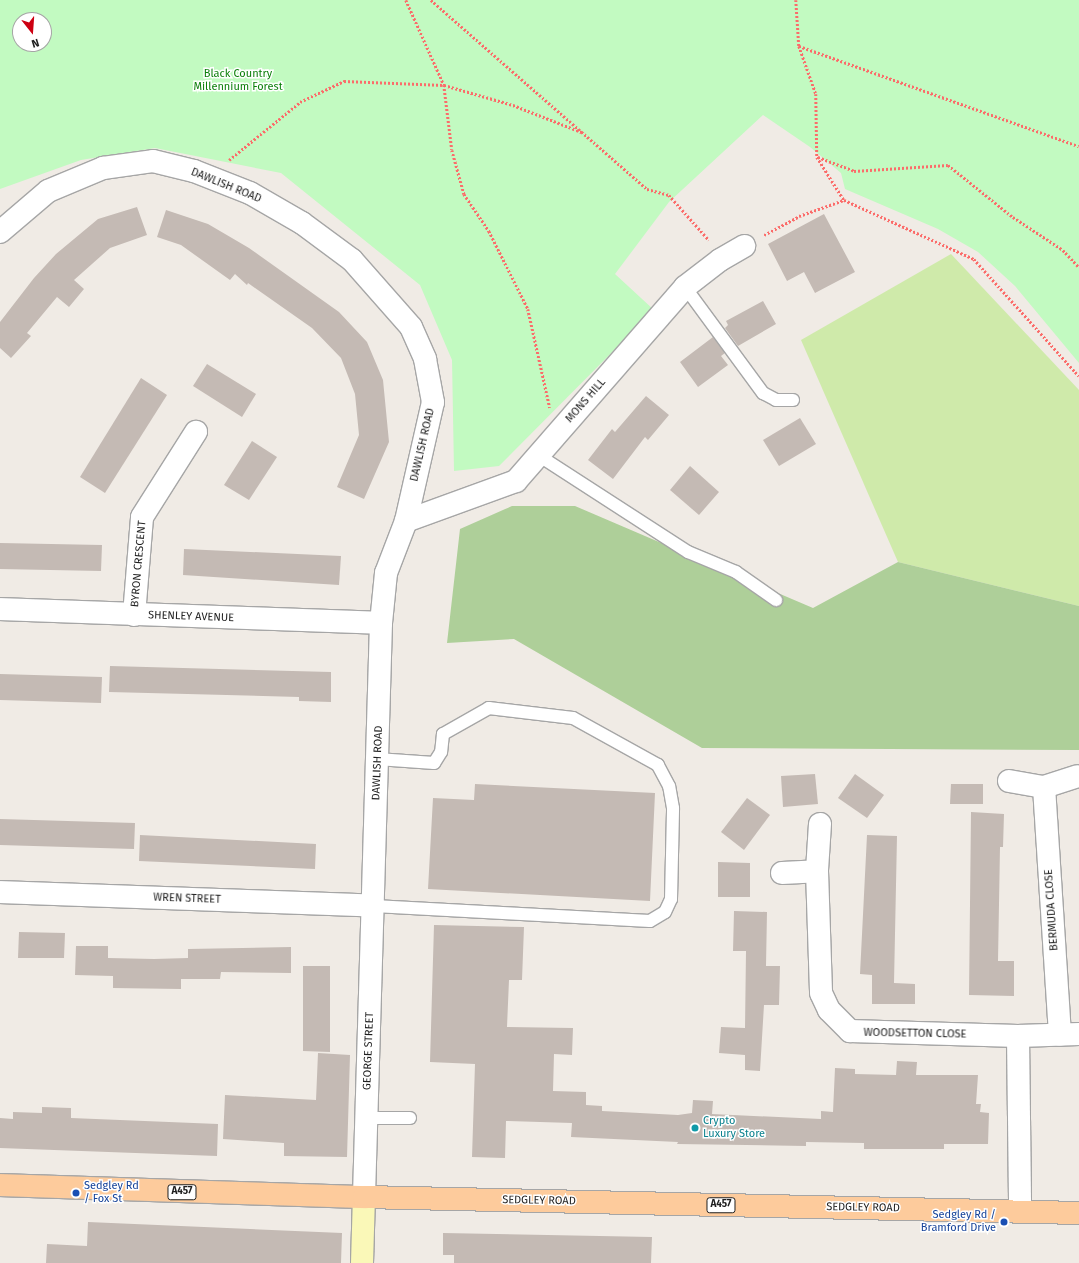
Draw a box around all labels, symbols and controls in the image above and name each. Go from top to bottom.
north arrow [12,12,52,52]
text: N [30,36,41,50]
park label: Black Country Millennium Forest [193,68,283,94]
street label: DAWLISH ROAD [189,166,263,206]
street label: MONS HILL [563,376,609,426]
street label: DAWLISH ROAD [408,407,438,483]
street label: BYRON CRESCENT [129,520,149,608]
street label: SHENLEY AVENUE [148,609,234,625]
street label: DAWLISH ROAD [370,725,386,801]
street label: BERMUDA CLOSE [1043,869,1061,951]
street label: WREN STREET [153,891,221,907]
street label: GEORGE STREET [361,1012,377,1090]
street label: WOODSETTON CLOSE [863,1027,967,1041]
place label: Crypto Luxury Store [703,1115,765,1141]
marker: Crypto Luxury Store [690,1123,700,1133]
place label: Sedgley Rd / Fox St [84,1180,139,1206]
road number: A457 [167,1184,197,1200]
marker: Sedgley Rd / Fox St [71,1188,81,1198]
street label: SEDGLEY ROAD [502,1194,576,1208]
road number: A457 [706,1197,736,1213]
street label: SEDGLEY ROAD [826,1201,900,1215]
place label: Sedgley Rd / Bramford Drive [921,1209,996,1235]
marker: Sedgley Rd / Bramford Drive [999,1217,1009,1227]

